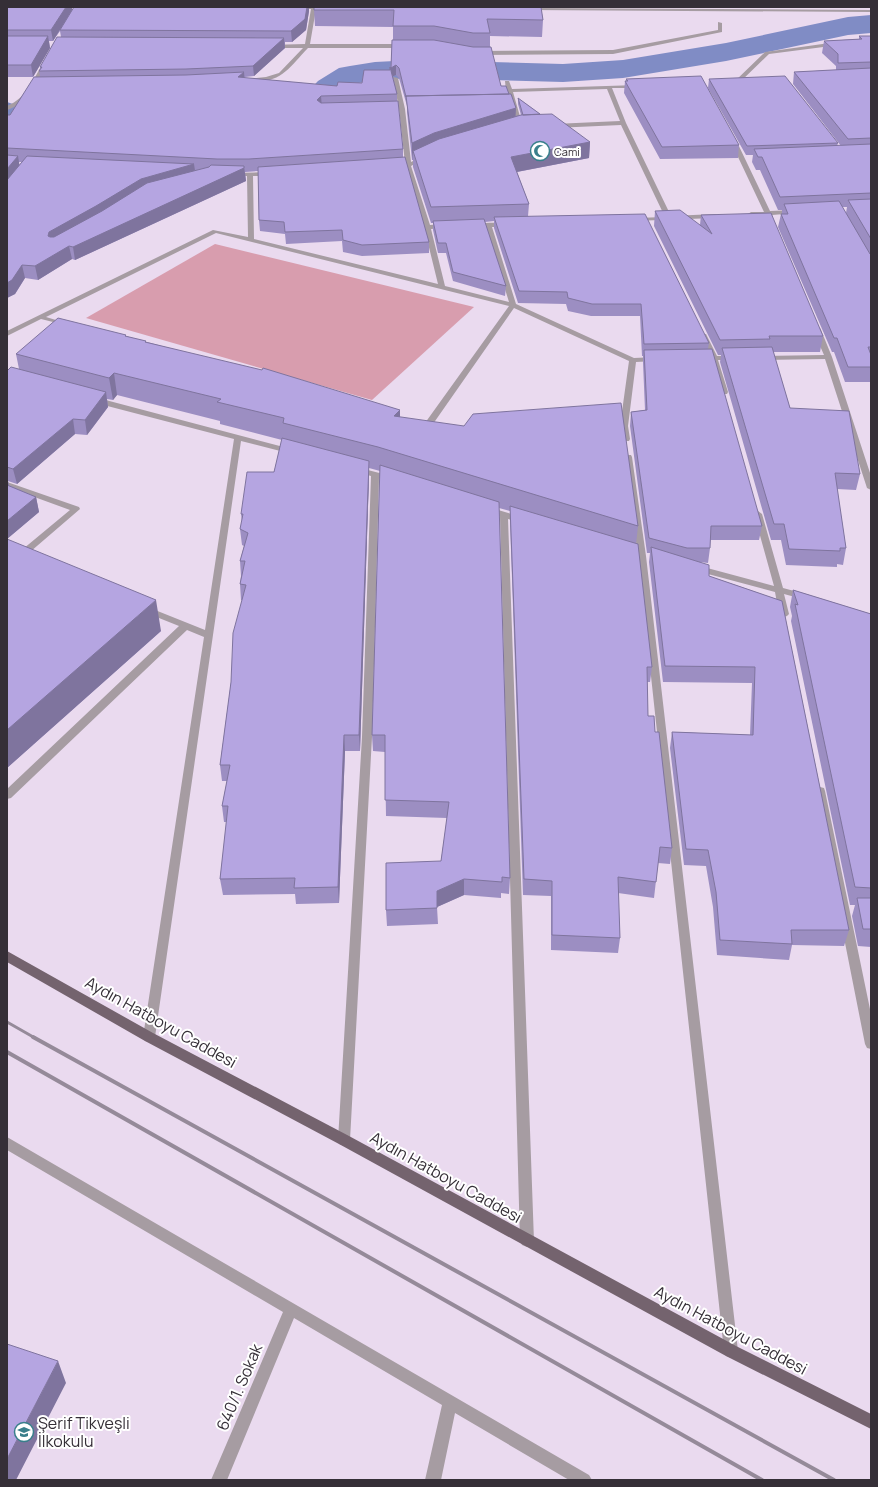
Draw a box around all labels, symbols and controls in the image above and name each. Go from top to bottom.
mosque icon: Cami [529,140,551,162]
place label: Cami [554,144,580,159]
street label: Aydın Hatboyu Caddesi [81,971,241,1073]
street label: Aydın Hatboyu Caddesi [366,1126,526,1228]
street label: Aydın Hatboyu Caddesi [651,1280,811,1380]
street label: 640/1. Sokak [211,1339,268,1434]
place label: Şerif Tikveşli İlkokulu [38,1412,130,1452]
school or university icon: Şerif Tikveşli İlkokulu [13,1421,35,1443]

